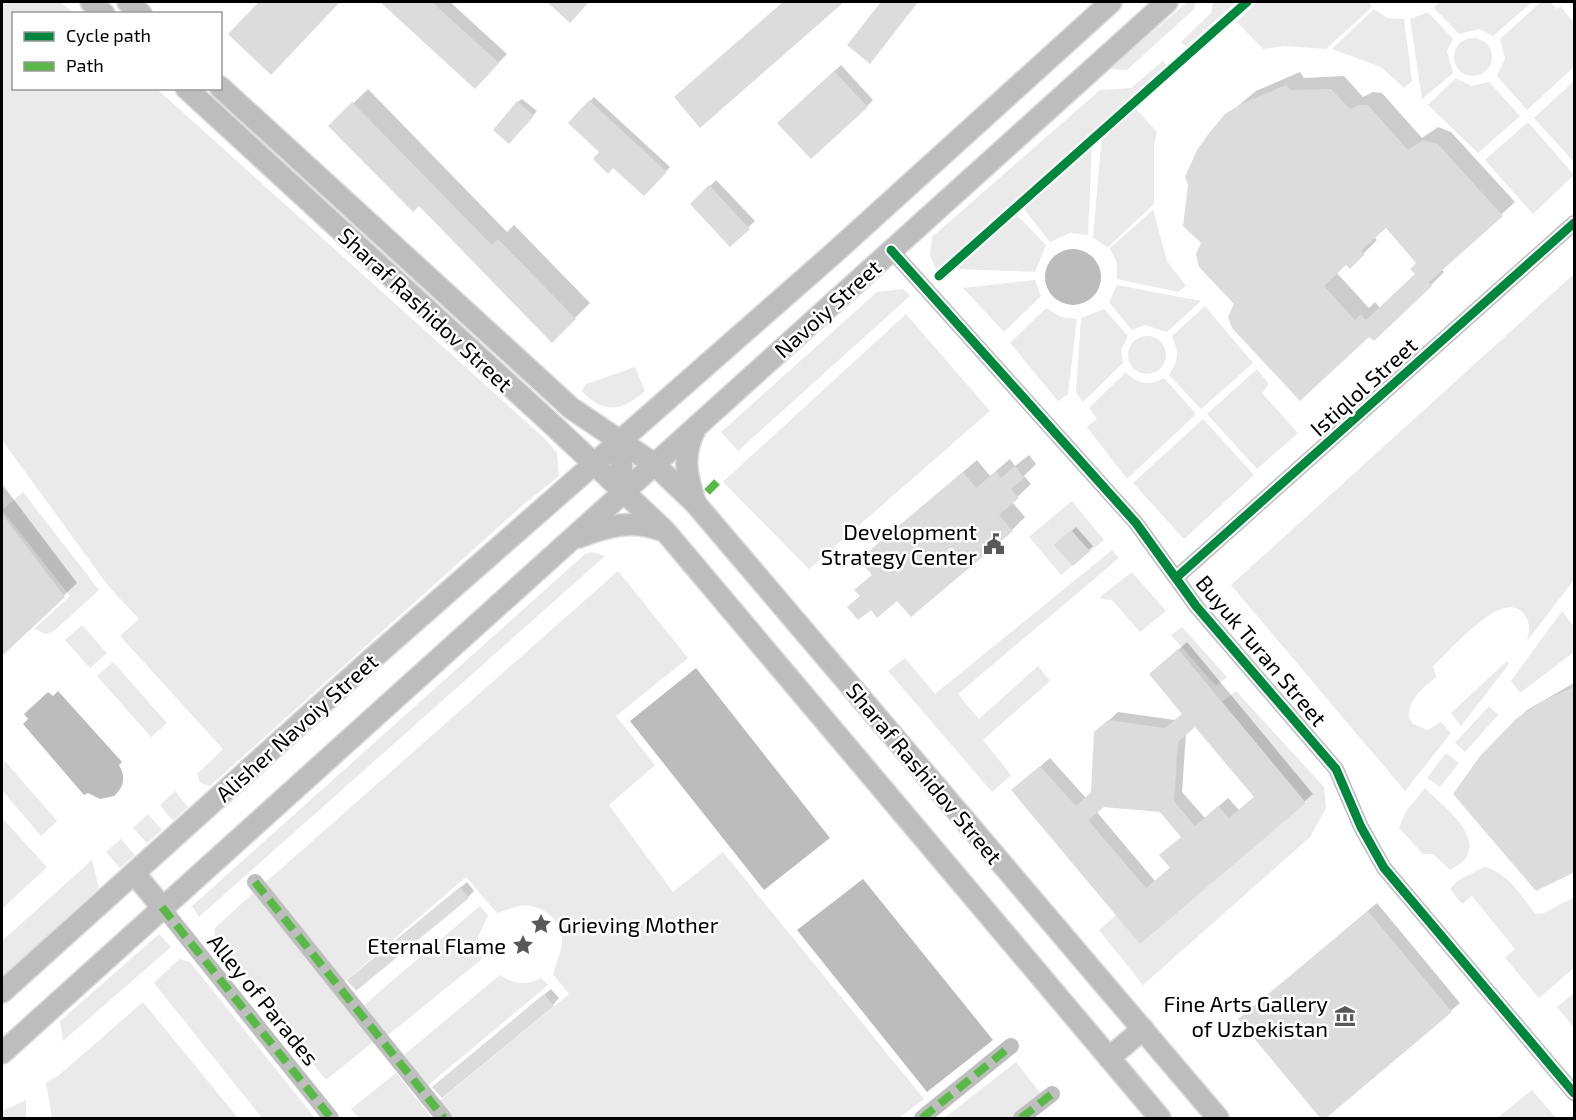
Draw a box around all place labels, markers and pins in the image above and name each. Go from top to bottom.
place label: Development Strategy Center [821,518,977,569]
public building icon: Development Strategy Center [982,532,1006,556]
place label: Grieving Mother [558,911,719,937]
place icon: Grieving Mother [529,912,553,936]
place label: Eternal Flame [367,932,506,958]
place icon: Eternal Flame [511,933,535,957]
place label: Fine Arts Gallery of Uzbekistan [1164,990,1328,1041]
museum icon: Fine Arts Gallery of Uzbekistan [1333,1004,1357,1028]

